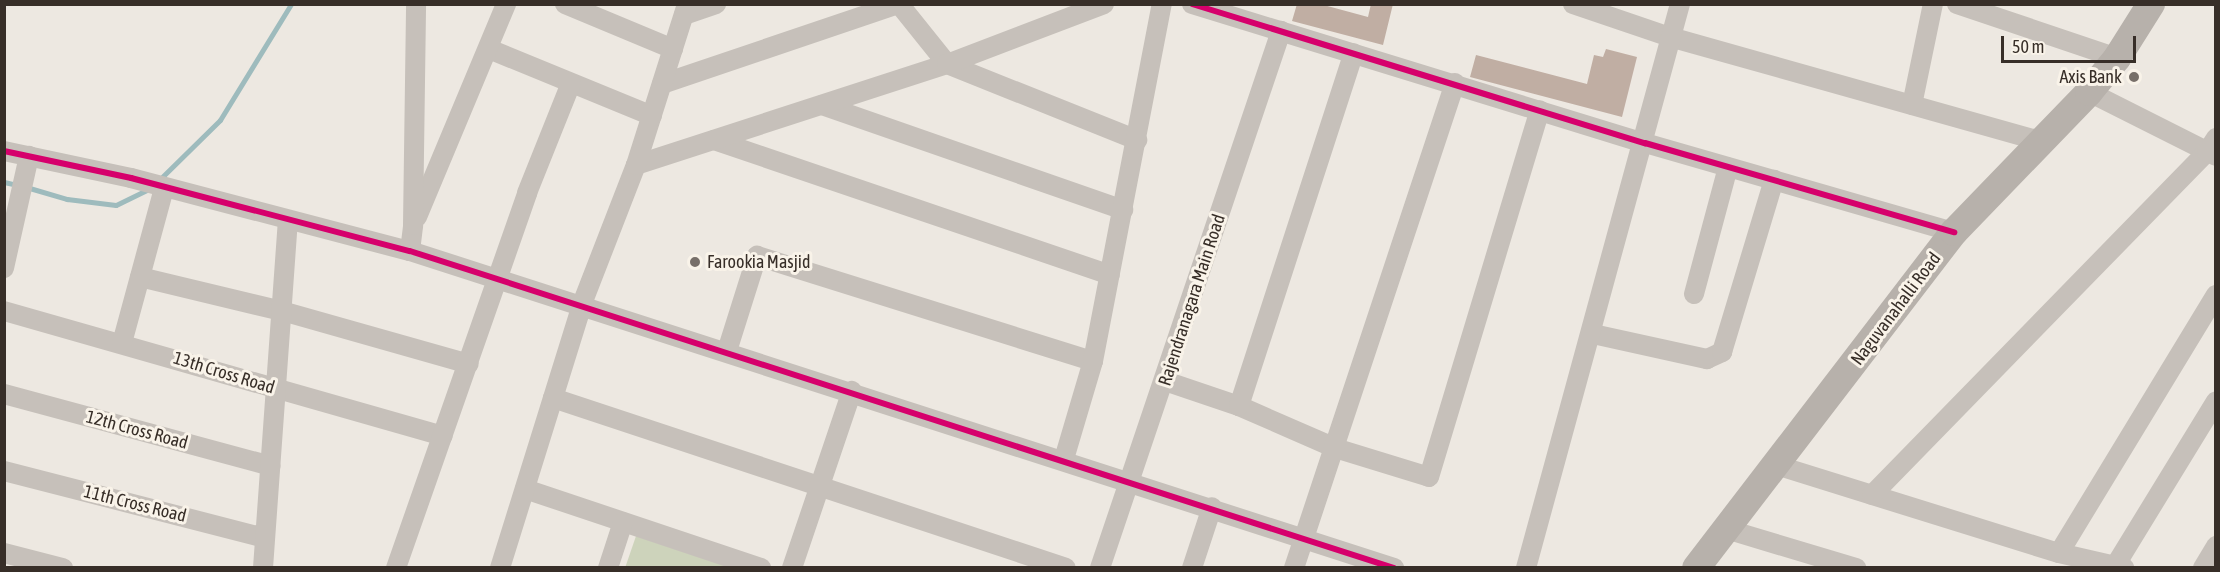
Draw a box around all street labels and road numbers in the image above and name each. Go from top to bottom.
street label: Rajendranagara Main Road [1154,212,1230,388]
street label: Naguvanahalli Road [1847,248,1945,370]
street label: 13th Cross Road [171,347,277,399]
street label: 12th Cross Road [84,406,190,454]
street label: 11th Cross Road [82,481,188,527]

